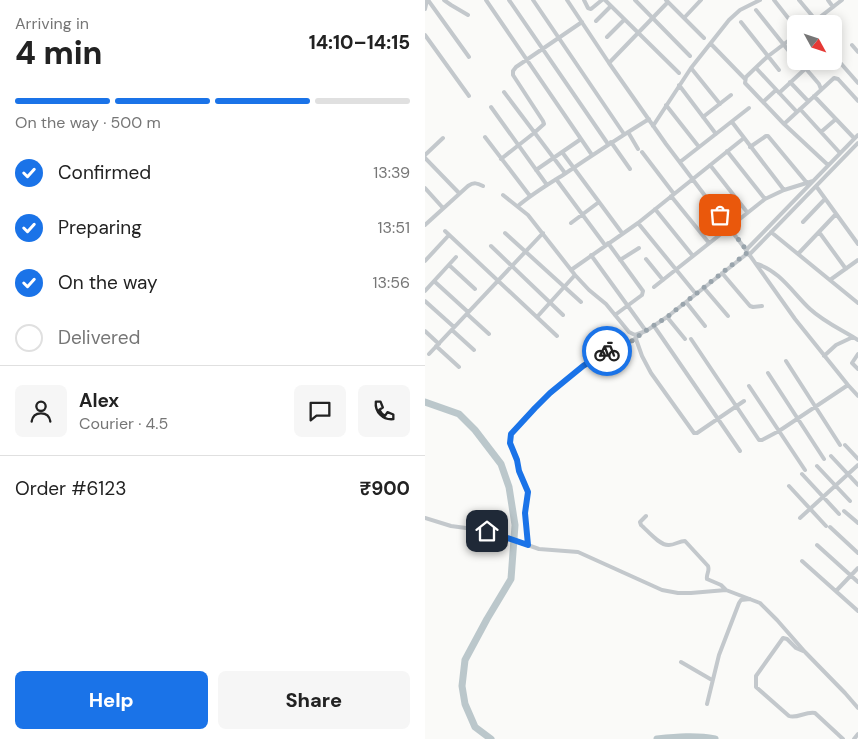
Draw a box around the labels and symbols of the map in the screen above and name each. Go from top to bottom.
north arrow [787,15,843,70]
pin [699,194,741,236]
courier [582,326,632,376]
pin [466,510,508,552]

